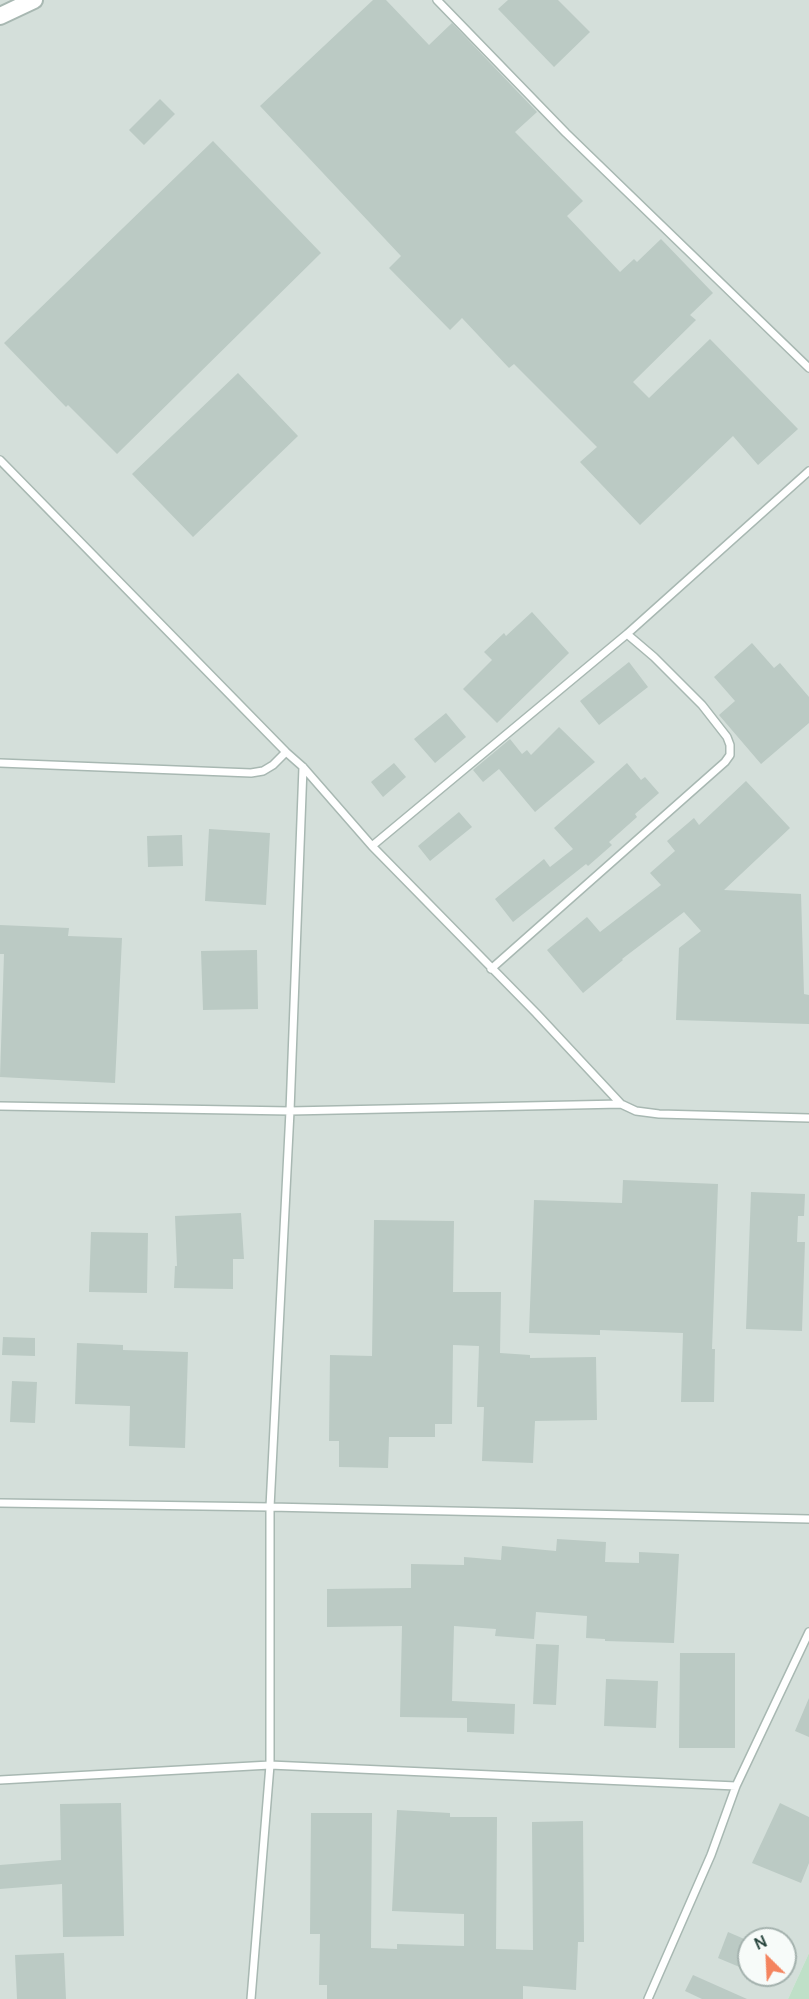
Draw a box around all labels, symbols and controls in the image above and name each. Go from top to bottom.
north arrow [737,1927,797,1987]
text: N [751,1930,770,1955]

